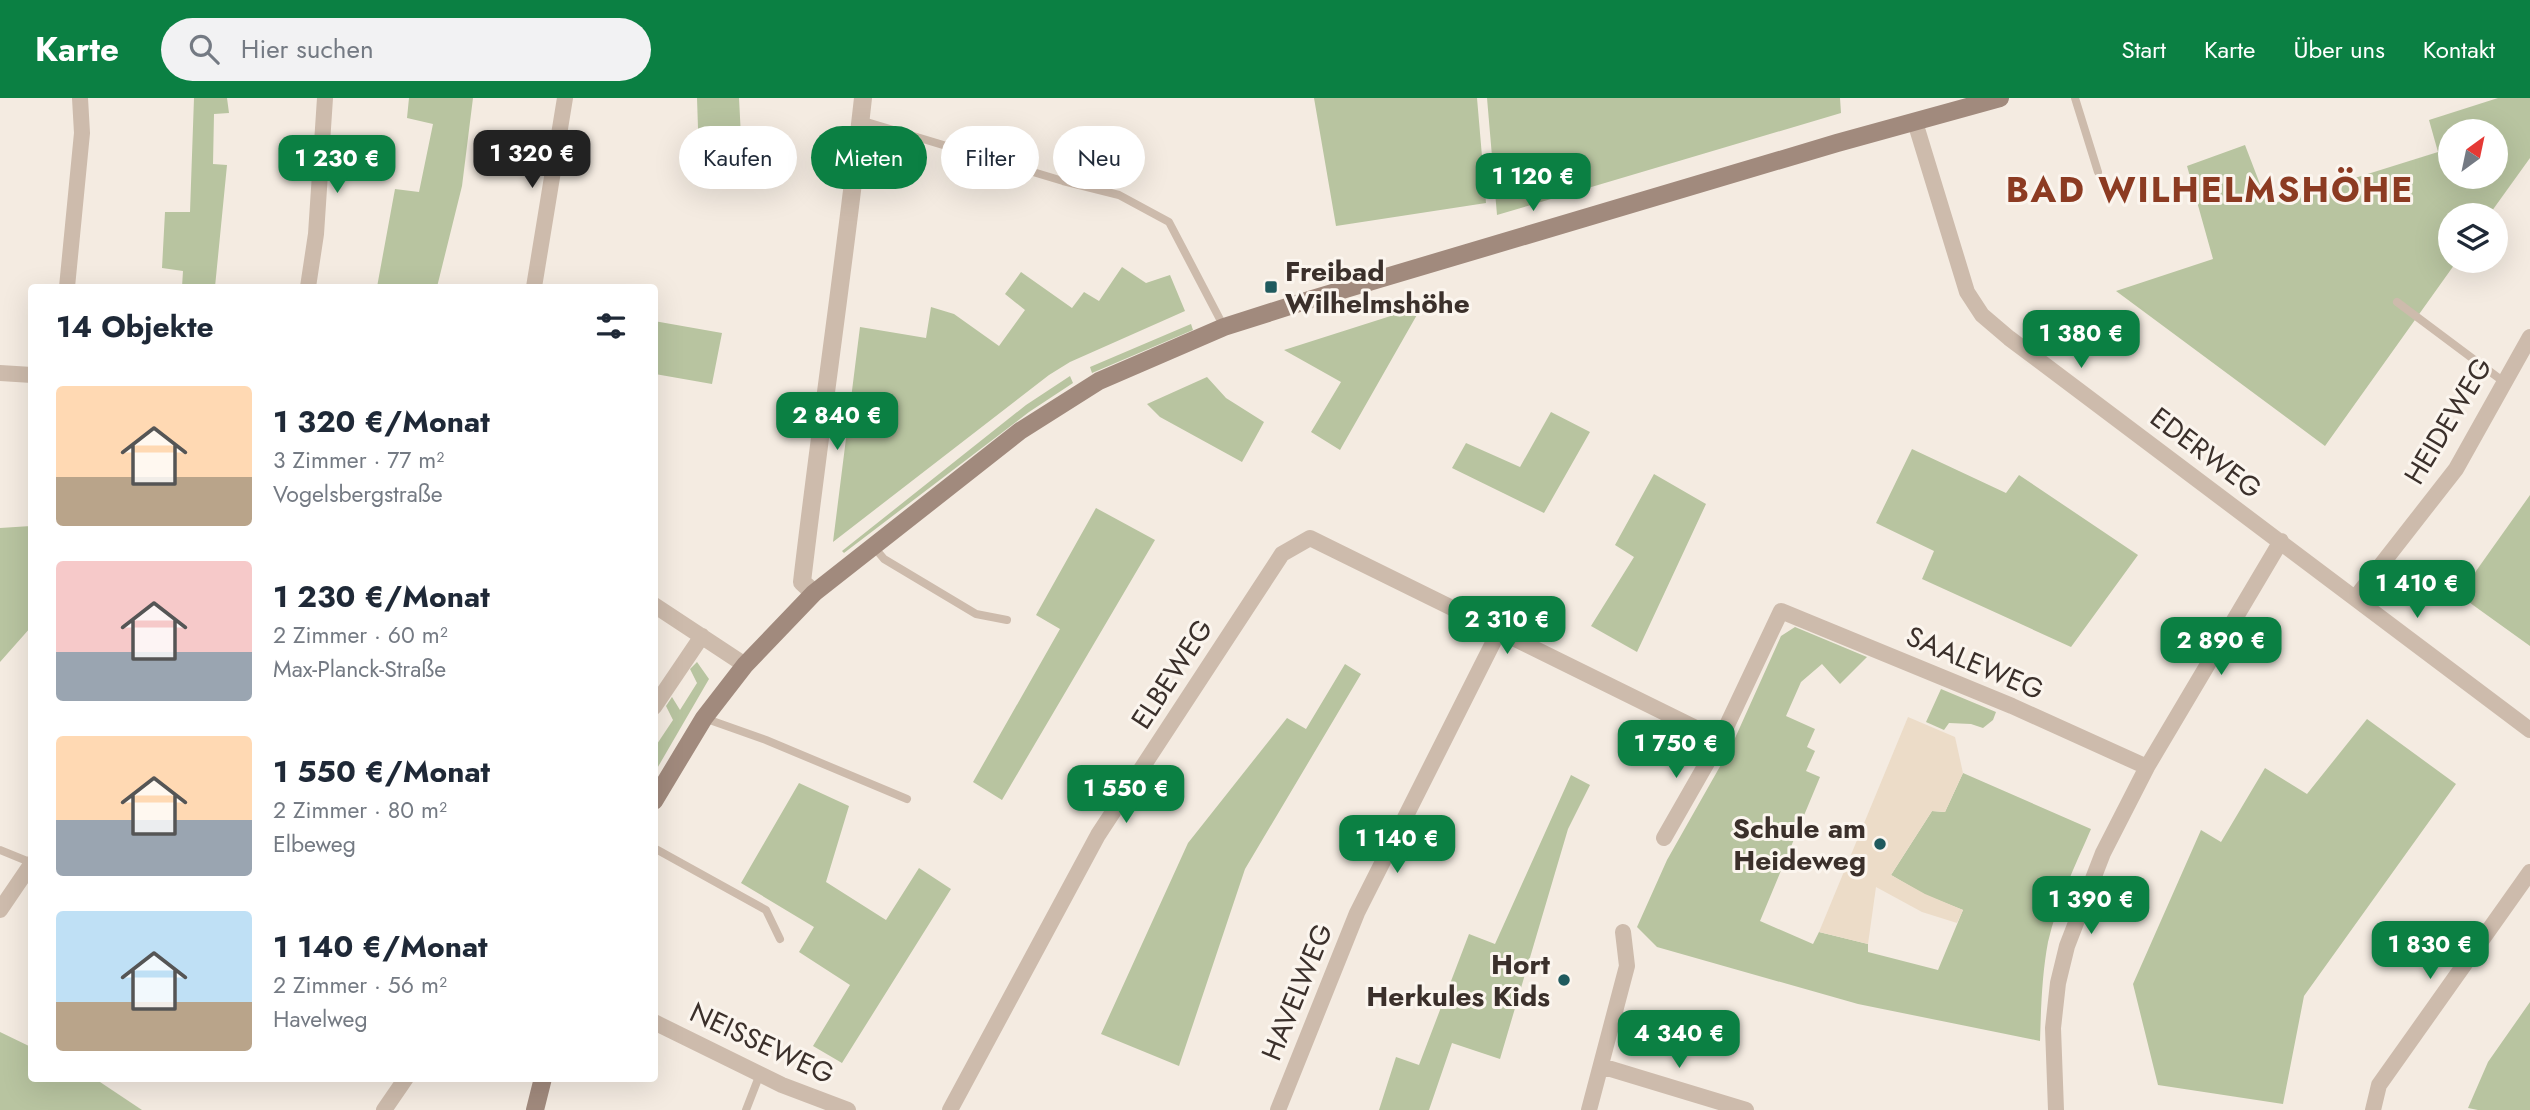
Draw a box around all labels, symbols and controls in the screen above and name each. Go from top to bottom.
search box [161,18,651,81]
text: Karte [35,26,119,73]
icon: search [185,30,223,68]
text: Hier suchen [241,30,374,68]
text: Start [2122,32,2166,67]
text: Karte [2204,32,2255,67]
text: Über uns [2293,32,2385,67]
text: Kontakt [2423,32,2495,67]
north arrow [2438,119,2508,189]
map controls [2438,119,2508,273]
chip: Kaufen [679,126,797,189]
chip: Mieten [811,126,927,189]
chip: Filter [941,126,1039,189]
chip: Neu [1053,126,1145,189]
pin: 1 320 € [467,130,597,190]
pin: 1 230 € [272,136,402,195]
text: 1 320 € [489,136,575,170]
text: 1 230 € [294,141,380,175]
pin: 1 120 € [1468,153,1598,213]
text: 1 120 € [1492,159,1574,193]
district label: BAD WILHELMSHÖHE [2006,165,2414,215]
button: layers [2438,203,2508,273]
place label: Freibad Wilhelmshöhe [1285,251,1470,324]
marker: Freibad Wilhelmshöhe [1263,279,1279,295]
text: 14 Objekte [56,305,214,348]
icon: filters [592,307,630,345]
pin: 1 380 € [2016,310,2146,370]
text: 1 380 € [2039,316,2123,350]
street label: HEIDEWEG [2394,350,2502,492]
pin: 2 840 € [772,392,902,452]
street label: EDERWEG [2142,397,2270,509]
text: 2 840 € [792,398,882,432]
text: 1 320 €/Monat [273,400,490,443]
icon: home [112,414,196,498]
text: 3 Zimmer · 77 m² [273,443,444,477]
text: Vogelsbergstraße [273,477,443,511]
pin: 1 410 € [2352,560,2482,620]
text: 1 410 € [2375,566,2459,600]
text: 1 230 €/Monat [273,575,490,618]
icon: home [112,589,196,673]
pin: 2 310 € [1442,596,1572,656]
text: 2 310 € [1464,602,1550,636]
street label: ELBEWEG [1121,611,1223,737]
street label: SAALEWEG [1900,616,2050,710]
text: 2 Zimmer · 60 m² [273,618,448,652]
pin: 2 890 € [2156,618,2286,677]
text: 2 890 € [2177,623,2266,657]
text: Max-Planck-Straße [273,652,446,686]
pin: 1 750 € [1611,720,1741,780]
text: 1 750 € [1634,726,1718,760]
text: 1 550 €/Monat [273,750,490,793]
icon: home [112,764,196,848]
pin: 1 550 € [1061,766,1191,825]
text: 1 550 € [1083,771,1169,805]
text: 2 Zimmer · 80 m² [273,793,447,827]
place label: Schule am Heideweg [1733,808,1866,881]
pin: 1 140 € [1332,816,1462,875]
text: 1 140 € [1355,821,1439,855]
text: Elbeweg [273,827,356,861]
marker: Schule am Heideweg [1872,836,1888,852]
pin: 1 390 € [2026,876,2156,936]
text: 1 390 € [2048,882,2134,916]
street label: HAVELWEG [1251,917,1343,1067]
pin: 1 830 € [2365,922,2495,981]
text: 1 140 €/Monat [273,925,488,968]
text: 1 830 € [2388,927,2472,961]
icon: home [112,939,196,1023]
place label: Hort Herkules Kids [1366,944,1550,1017]
text: 2 Zimmer · 56 m² [273,968,447,1002]
marker: Hort Herkules Kids [1556,972,1572,988]
street label: NEISSEWEG [683,992,841,1094]
text: Havelweg [273,1002,368,1036]
pin: 4 340 € [1614,1010,1744,1070]
text: 4 340 € [1634,1016,1724,1050]

